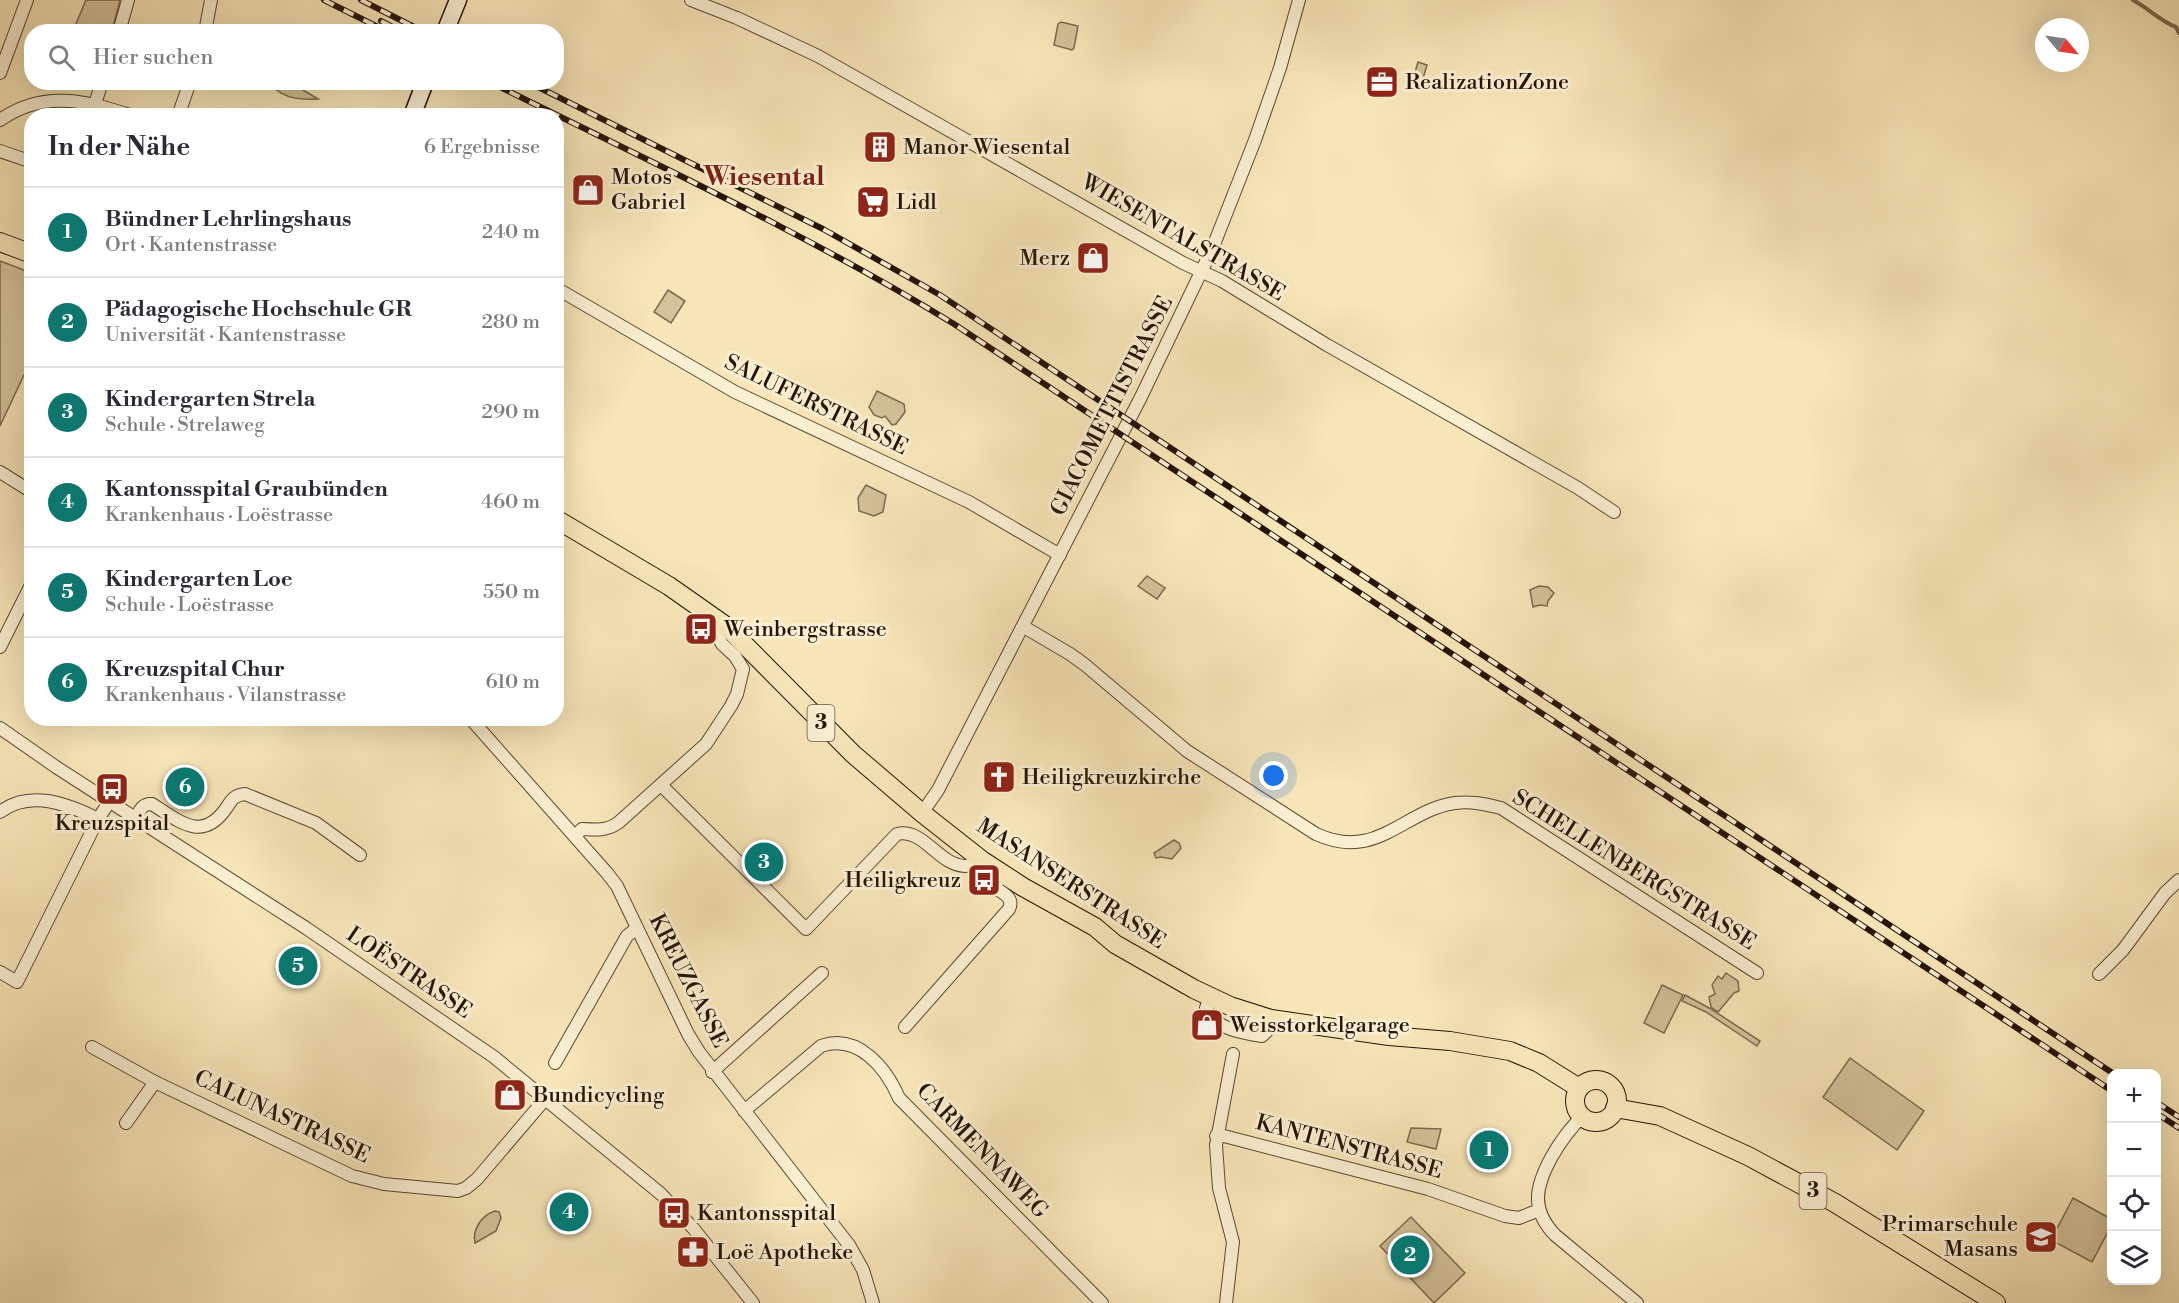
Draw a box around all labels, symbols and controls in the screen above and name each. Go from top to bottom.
north arrow [2035,18,2089,72]
search box [24,24,564,90]
icon: search [45,41,78,74]
text: Hier suchen [93,44,213,71]
office icon: RealizationZone [1364,64,1400,100]
place label: RealizationZone [1405,69,1569,96]
building icon: Manor Wiesental [862,129,898,165]
text: In der Nähe [48,131,190,163]
place label: Manor Wiesental [903,134,1071,161]
text: 6 Ergebnisse [424,135,540,160]
district label: Wiesental [702,161,825,193]
place label: Motos Gabriel [611,164,686,216]
street label: WIESENTALSTRASSE [1075,168,1290,307]
shop icon: Motos Gabriel [570,172,606,208]
supermarket icon: Lidl [855,184,891,220]
place label: Lidl [896,189,937,216]
text: Bündner Lehrlingshaus [105,206,352,233]
text: 1 [63,220,72,245]
text: 240 m [482,220,540,245]
text: Ort · Kantenstrasse [105,233,277,258]
shop icon: Merz [1075,240,1111,276]
place label: Merz [1019,245,1070,272]
street label: GIACOMETTISTRASSE [1045,292,1179,520]
text: Pädagogische Hochschule GR [105,296,412,323]
text: 2 [61,310,74,335]
text: 280 m [481,310,540,335]
text: Universität · Kantenstrasse [105,323,346,348]
street label: SALUFERSTRASSE [720,349,912,461]
text: Kindergarten Strela [105,386,315,413]
text: 3 [61,400,74,425]
text: 290 m [482,400,540,425]
text: Schule · Strelaweg [105,413,265,438]
text: Kantonsspital Graubünden [105,476,388,503]
text: 4 [61,490,74,515]
text: 460 m [481,490,540,515]
text: Krankenhaus · Loëstrasse [105,503,333,528]
text: Kindergarten Loe [105,566,293,593]
text: 5 [61,580,74,605]
text: 550 m [483,580,540,605]
text: Schule · Loëstrasse [105,593,274,618]
bus stop icon: Weinbergstrasse [683,611,719,647]
place label: Weinbergstrasse [723,616,887,643]
text: Kreuzspital Chur [105,656,285,683]
text: 6 [61,670,74,695]
text: 610 m [486,670,540,695]
text: Krankenhaus · Vilanstrasse [105,683,346,708]
road number: 3 [808,705,834,741]
church icon: Heiligkreuzkirche [981,759,1017,795]
your location [1259,761,1288,790]
pin: 6 [166,764,204,810]
place label: Heiligkreuzkirche [1022,764,1201,791]
bus stop icon: Kreuzspital [94,771,130,807]
street label: SCHELLENBERGSTRASSE [1507,784,1761,956]
place label: Kreuzspital [55,810,170,837]
street label: MASANSERSTRASSE [971,813,1171,955]
pin: 3 [744,840,783,884]
bus stop icon: Heiligkreuz [966,862,1002,898]
place label: Heiligkreuz [845,867,961,894]
street label: KREUZGASSE [643,909,733,1053]
street label: LOËSTRASSE [341,920,477,1025]
pin: 5 [278,944,318,988]
shop icon: Weisstorkelgarage [1189,1007,1225,1043]
place label: Weisstorkelgarage [1229,1012,1410,1039]
street label: CALUNASTRASSE [190,1064,374,1170]
map controls [2107,1069,2161,1285]
button: + [2107,1069,2161,1123]
shop icon: Bundicycling [492,1077,528,1113]
street label: CARMENNAWEG [911,1078,1053,1224]
place label: Bundicycling [532,1082,665,1109]
street label: KANTENSTRASSE [1253,1109,1445,1185]
button: − [2107,1123,2161,1177]
pin: 1 [1470,1128,1508,1172]
road number: 3 [1800,1173,1826,1209]
button: locate [2107,1177,2161,1231]
pin: 4 [550,1190,588,1234]
bus stop icon: Kantonsspital [656,1195,692,1231]
place label: Kantonsspital [697,1200,836,1227]
place label: Primarschule Masans [1882,1211,2018,1263]
school or university icon: Primarschule Masans [2023,1219,2059,1255]
button: layers [2107,1231,2161,1285]
pin: 2 [1390,1232,1430,1278]
pharmacy icon: Loë Apotheke [675,1234,711,1270]
place label: Loë Apotheke [716,1239,853,1266]

